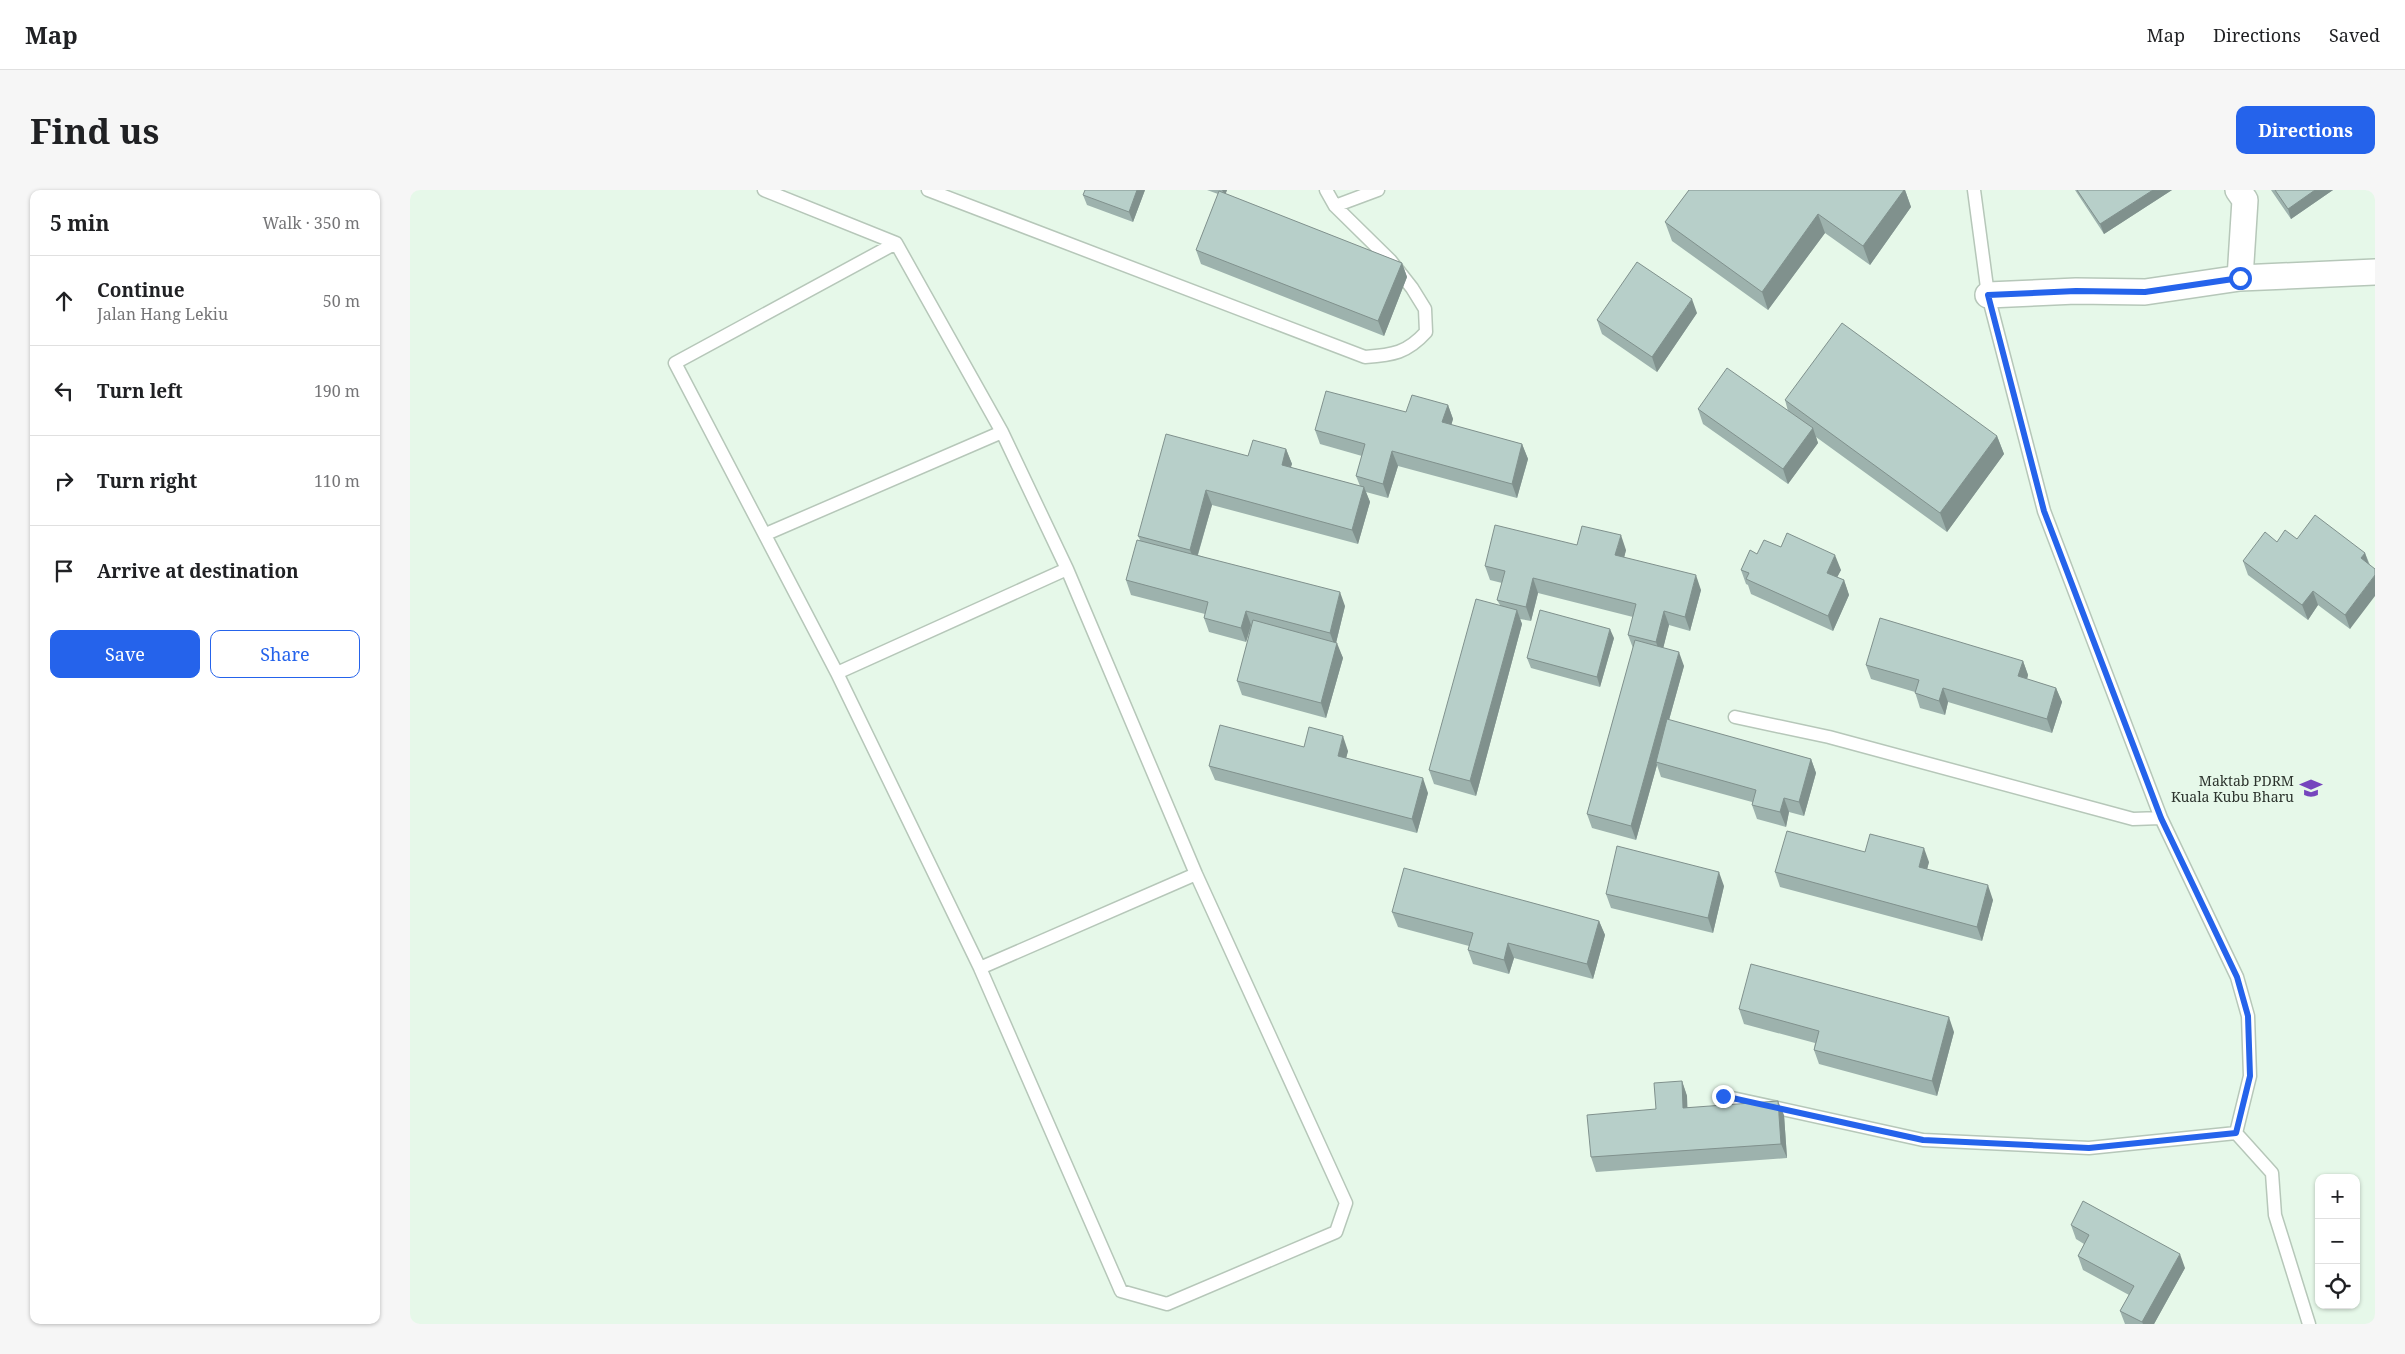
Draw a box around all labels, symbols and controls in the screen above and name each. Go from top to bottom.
text: Map [25,18,78,51]
text: Map [2147,23,2185,47]
text: Directions [2213,23,2301,47]
text: Saved [2329,23,2380,47]
button: Directions [2236,106,2375,154]
text: Find us [30,107,159,154]
text: 5 min [50,209,109,237]
text: Walk · 350 m [263,212,360,234]
route start [2229,267,2252,290]
text: Continue [97,277,185,303]
icon: ahead [50,287,78,315]
text: 50 m [323,290,360,312]
text: Jalan Hang Lekiu [97,303,228,325]
icon: left [50,377,78,405]
text: Turn left [97,378,183,404]
text: 190 m [314,380,360,402]
icon: right [50,467,78,495]
text: Turn right [97,468,197,494]
text: 110 m [314,470,360,492]
icon: arrive [50,557,78,585]
text: Arrive at destination [97,558,299,584]
button: Save [50,630,200,678]
button: Share [210,630,360,678]
place label: Maktab PDRM Kuala Kubu Bharu [2171,771,2294,806]
school or university icon: Maktab PDRM Kuala Kubu Bharu [2298,775,2324,801]
route end [1712,1085,1735,1108]
map controls [2315,1174,2360,1309]
button: + [2315,1174,2360,1219]
button: − [2315,1219,2360,1264]
button: locate [2315,1264,2360,1309]

